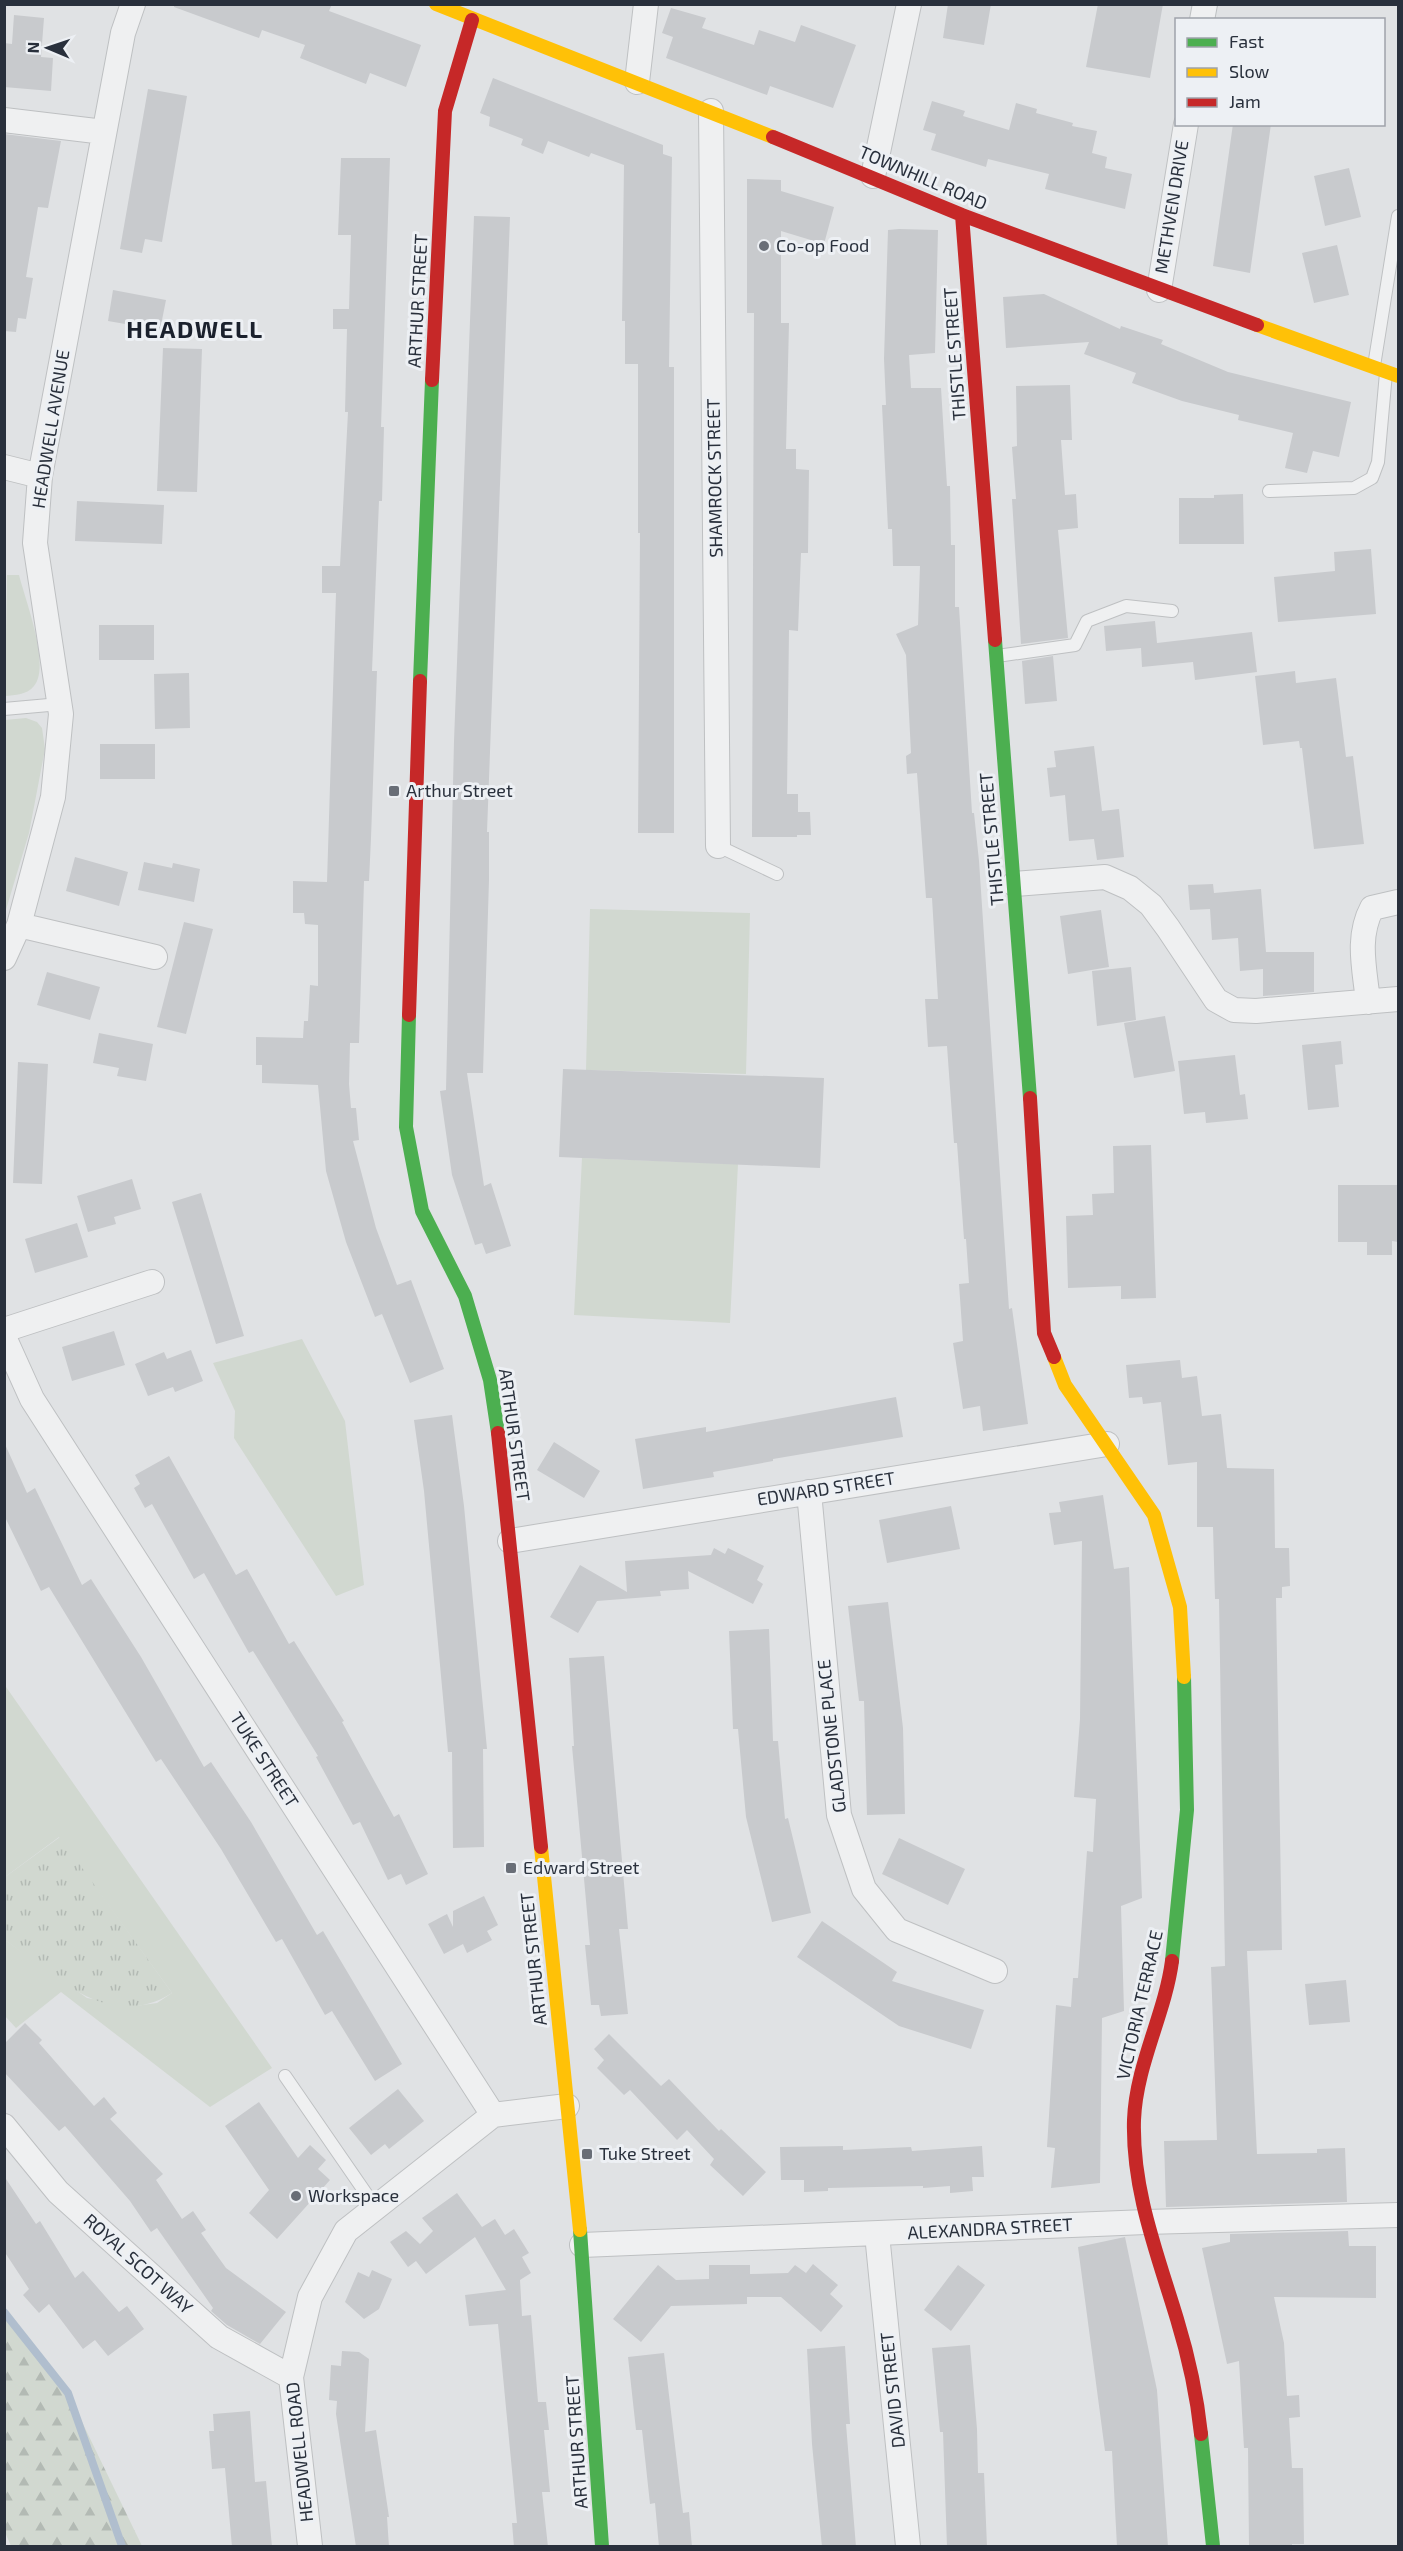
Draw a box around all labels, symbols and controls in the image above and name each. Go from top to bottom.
north arrow [18,18,78,78]
legend [1175,18,1385,126]
text: Fast [1229,30,1264,52]
text: N [23,41,42,54]
text: Slow [1229,60,1270,82]
text: Jam [1229,90,1261,112]
street label: METHVEN DRIVE [1150,138,1192,275]
street label: TOWNHILL ROAD [856,140,991,214]
street label: ARTHUR STREET [403,233,432,368]
place label: Co-op Food [776,234,869,256]
marker: Co-op Food [757,239,771,253]
street label: THISTLE STREET [938,286,970,421]
district label: HEADWELL [126,314,264,343]
street label: HEADWELL AVENUE [27,348,73,510]
street label: SHAMROCK STREET [702,398,726,558]
street label: THISTLE STREET [974,771,1008,906]
place label: Arthur Street [406,779,513,801]
marker: Arthur Street [387,784,401,798]
street label: ARTHUR STREET [495,1367,535,1503]
street label: EDWARD STREET [755,1466,897,1510]
street label: GLADSTONE PLACE [812,1658,850,1814]
street label: TUKE STREET [226,1708,304,1812]
place label: Edward Street [523,1856,640,1878]
marker: Edward Street [504,1861,518,1875]
street label: ARTHUR STREET [515,1891,551,2027]
street label: VICTORIA TERRACE [1111,1928,1167,2082]
place label: Tuke Street [599,2142,691,2164]
marker: Tuke Street [580,2147,594,2161]
place label: Workspace [308,2184,399,2206]
marker: Workspace [289,2189,303,2203]
street label: ROYAL SCOT WAY [80,2209,198,2318]
street label: ALEXANDRA STREET [907,2213,1074,2243]
street label: DAVID STREET [875,2331,909,2449]
street label: ARTHUR STREET [560,2374,592,2510]
street label: HEADWELL ROAD [281,2381,317,2523]

